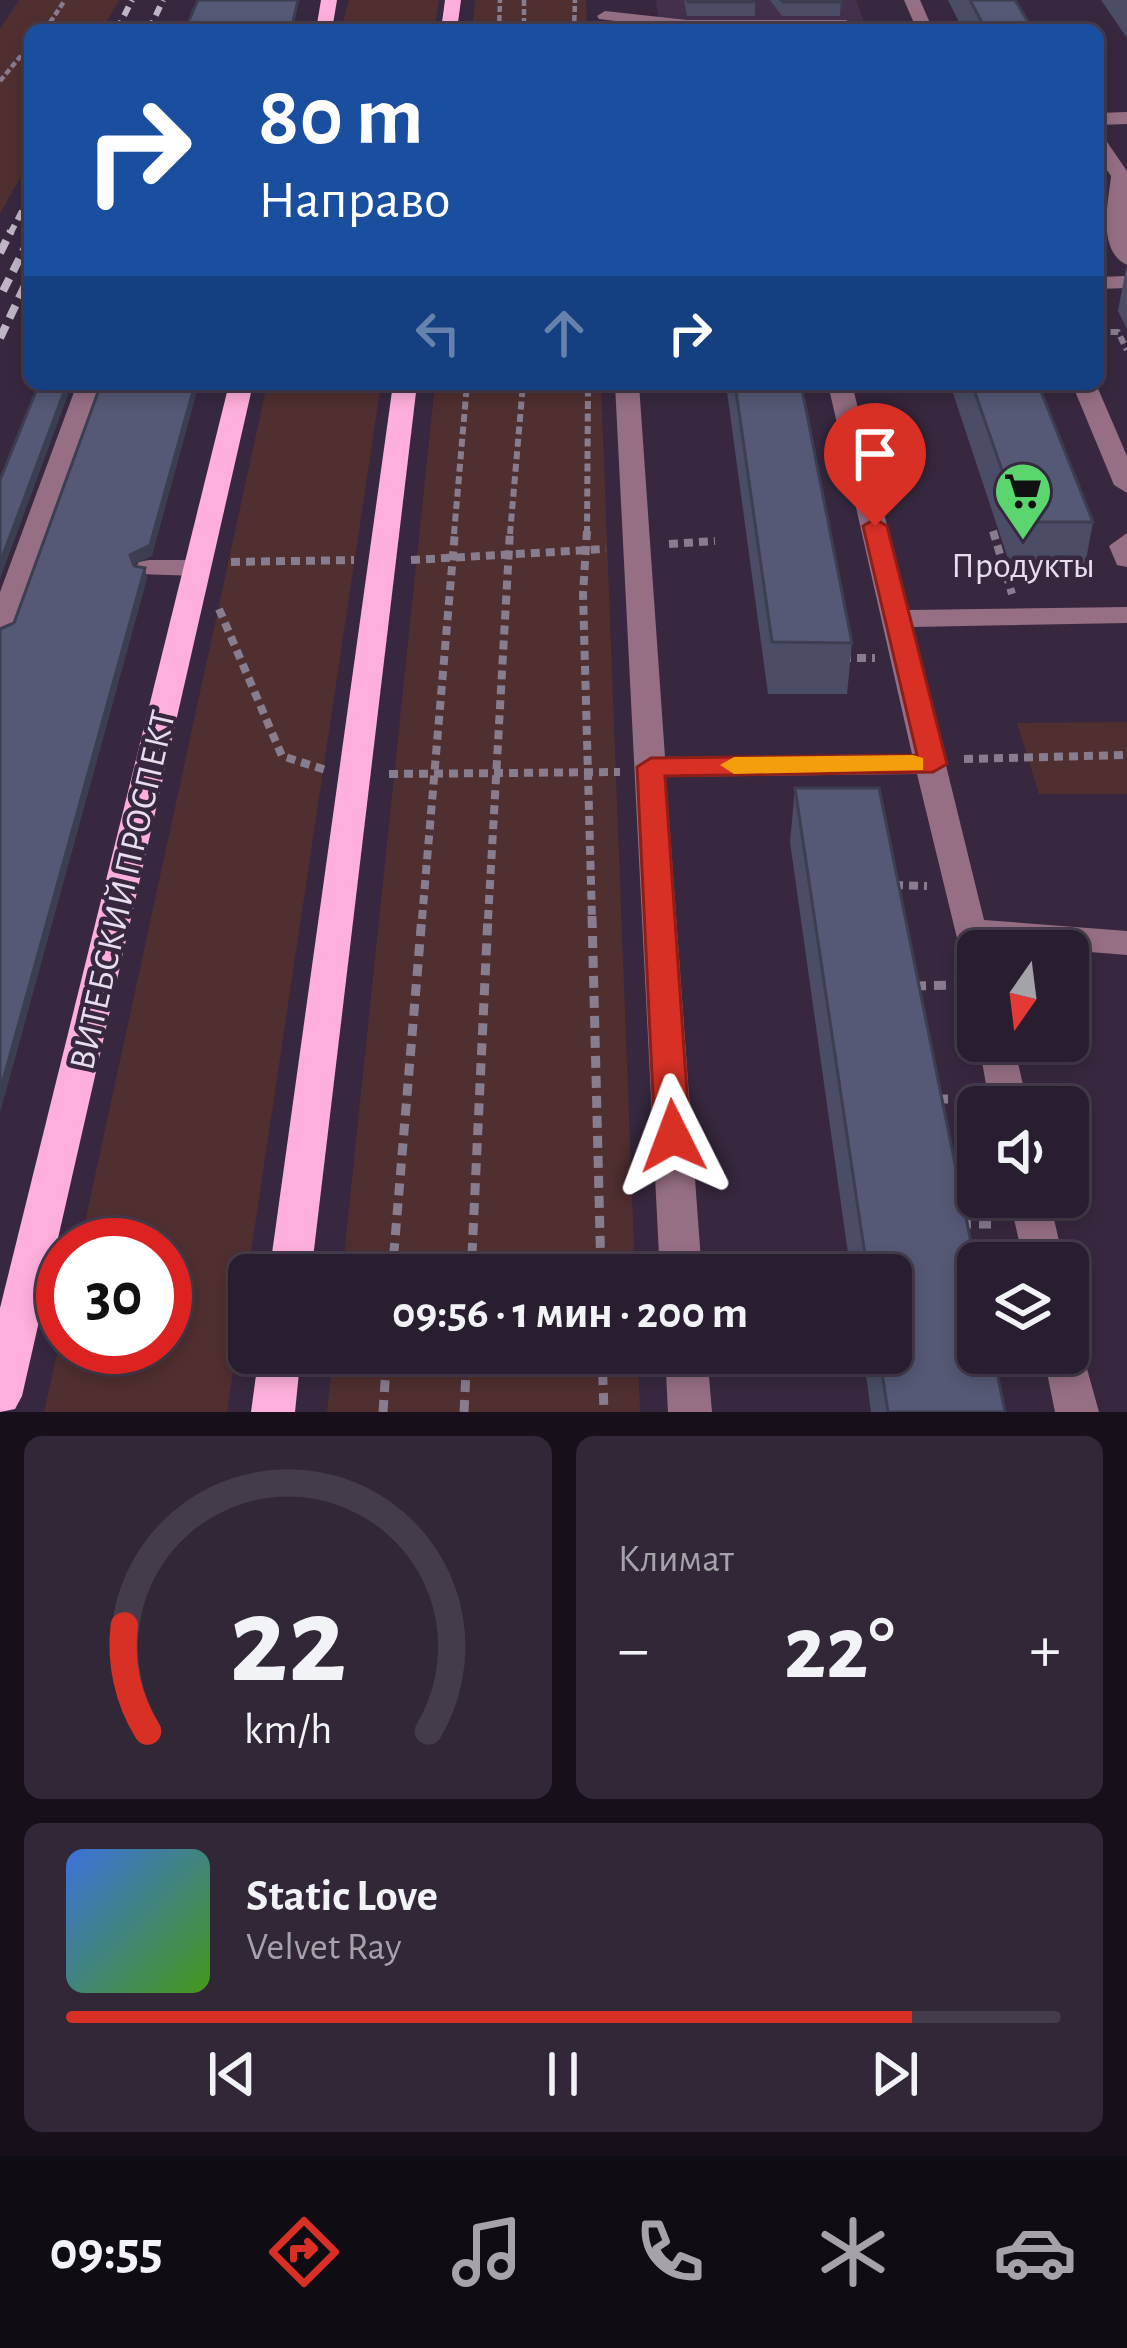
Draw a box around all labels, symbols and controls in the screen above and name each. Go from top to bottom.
icon: right [60,72,216,228]
text: 80 m [258,76,424,160]
text: Направо [258,174,450,228]
icon: left [405,300,471,366]
icon: ahead [531,300,597,366]
icon: right [657,300,723,366]
pin [824,403,926,526]
icon: arrive [842,421,908,487]
supermarket icon: Продукты [992,460,1054,542]
place label: Продукты [951,548,1095,584]
street label: ВИТЕБСКИЙ ПРОСПЕКТ [63,707,182,1074]
north arrow [957,930,1089,1062]
map controls [957,930,1089,1374]
position arrow [610,1073,736,1199]
button: sound [957,1086,1089,1218]
speed limit sign: 30 [36,1218,192,1374]
button: layers [957,1242,1089,1374]
text: 09:56 · 1 мин · 200 m [392,1291,748,1336]
text: Климат [618,1540,734,1579]
text: 22 [229,1580,347,1705]
text: 22° [784,1605,895,1695]
text: − [618,1617,649,1683]
text: + [1029,1617,1061,1683]
text: km/h [244,1708,332,1751]
text: Static Love [246,1874,438,1919]
text: Velvet Ray [246,1928,402,1967]
icon: previous [199,2041,265,2107]
icon: pause [530,2041,596,2107]
icon: next [862,2041,928,2107]
icon: directions [262,2210,346,2294]
icon: music [445,2210,529,2294]
icon: phone [628,2210,712,2294]
icon: climate [811,2210,895,2294]
icon: car [993,2210,1077,2294]
text: 09:55 [49,2225,163,2279]

